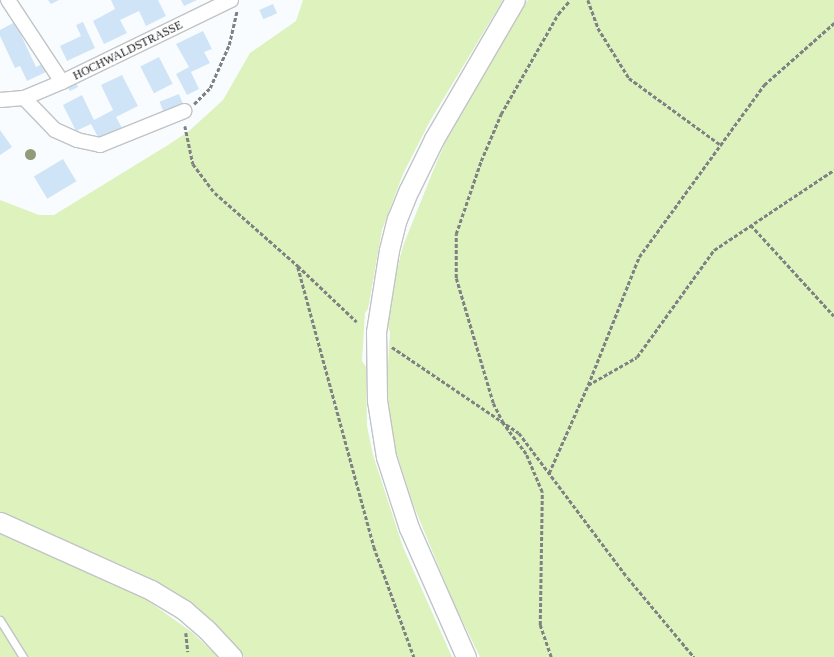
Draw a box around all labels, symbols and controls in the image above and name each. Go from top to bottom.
street label: HOCHWALDSTRASSE [71,18,185,84]

